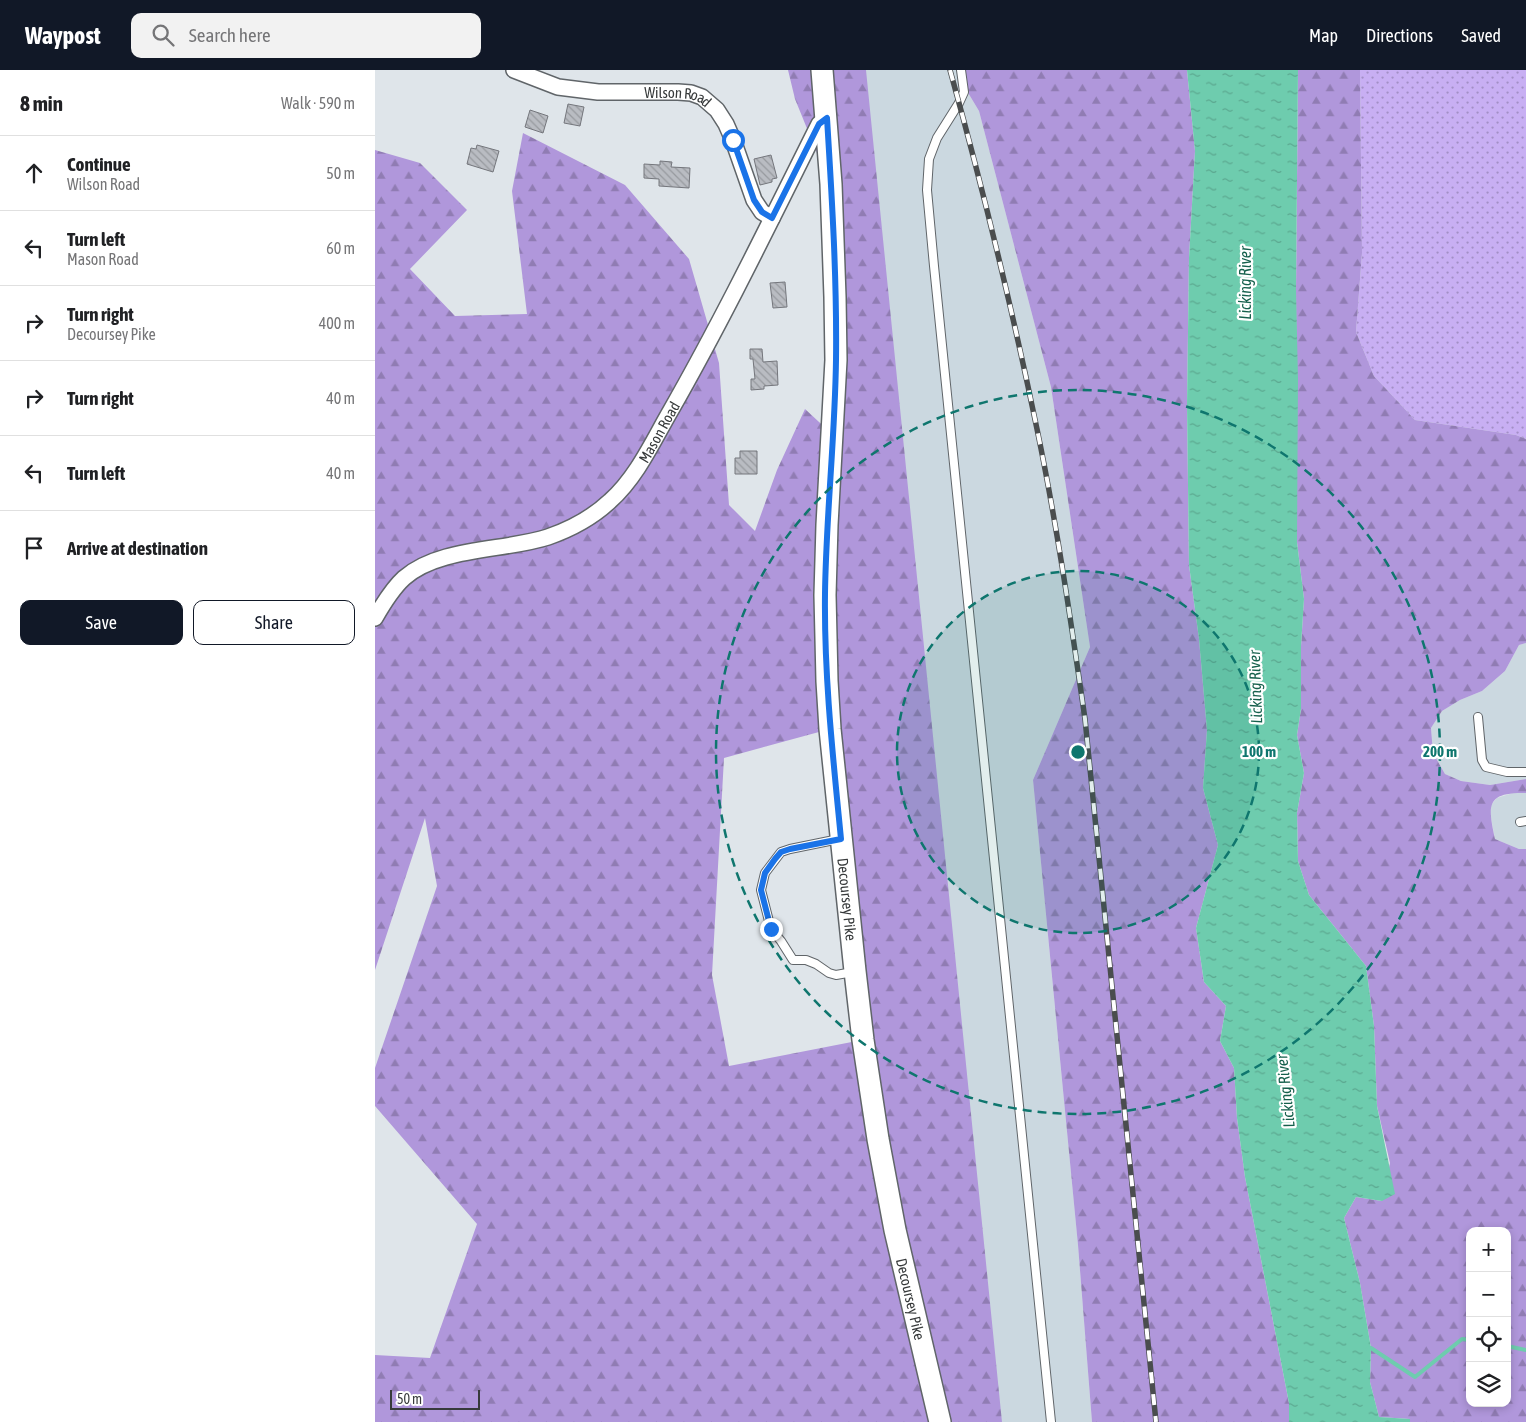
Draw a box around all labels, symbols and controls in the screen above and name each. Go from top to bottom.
search box [131,13,481,58]
icon: search [149,21,177,49]
text: Waypost [25,22,101,49]
text: Search here [189,24,271,46]
text: Map [1309,25,1338,46]
text: Directions [1366,25,1433,46]
text: Saved [1461,25,1501,46]
street label: Wilson Road [644,83,715,110]
text: 8 min [20,91,63,115]
text: Walk · 590 m [281,94,355,112]
route start [722,129,745,152]
text: Continue [67,153,131,175]
icon: ahead [20,159,48,187]
text: 50 m [326,164,355,182]
text: Wilson Road [67,175,140,193]
text: Turn left [67,228,125,250]
icon: left [20,234,48,262]
text: 60 m [326,239,355,257]
water label: Licking River [1236,245,1255,320]
text: Mason Road [67,250,139,268]
text: Turn right [67,303,134,325]
icon: right [20,309,48,337]
text: 400 m [319,314,355,332]
text: Decoursey Pike [67,325,156,343]
icon: right [20,384,48,412]
text: Turn right [67,387,134,409]
text: 40 m [326,389,355,407]
street label: Mason Road [635,398,683,466]
icon: left [20,459,48,487]
text: Turn left [67,462,125,484]
text: 40 m [326,464,355,482]
icon: arrive [20,534,48,562]
text: Arrive at destination [67,537,208,559]
button: Save [20,600,183,645]
button: Share [193,600,355,645]
water label: Licking River [1245,649,1266,724]
centre of rings [1069,743,1087,761]
text: 100 m [1242,743,1276,760]
text: 200 m [1423,743,1457,760]
street label: Decoursey Pike [835,857,860,942]
route end [760,918,783,941]
water label: Licking River [1272,1052,1299,1129]
map controls [1466,1227,1511,1407]
button: + [1466,1227,1511,1272]
street label: Decoursey Pike [893,1256,929,1342]
button: − [1466,1272,1511,1317]
button: locate [1466,1317,1511,1362]
button: layers [1466,1362,1511,1407]
scale bar [390,1387,480,1410]
text: 50 m [397,1391,422,1407]

